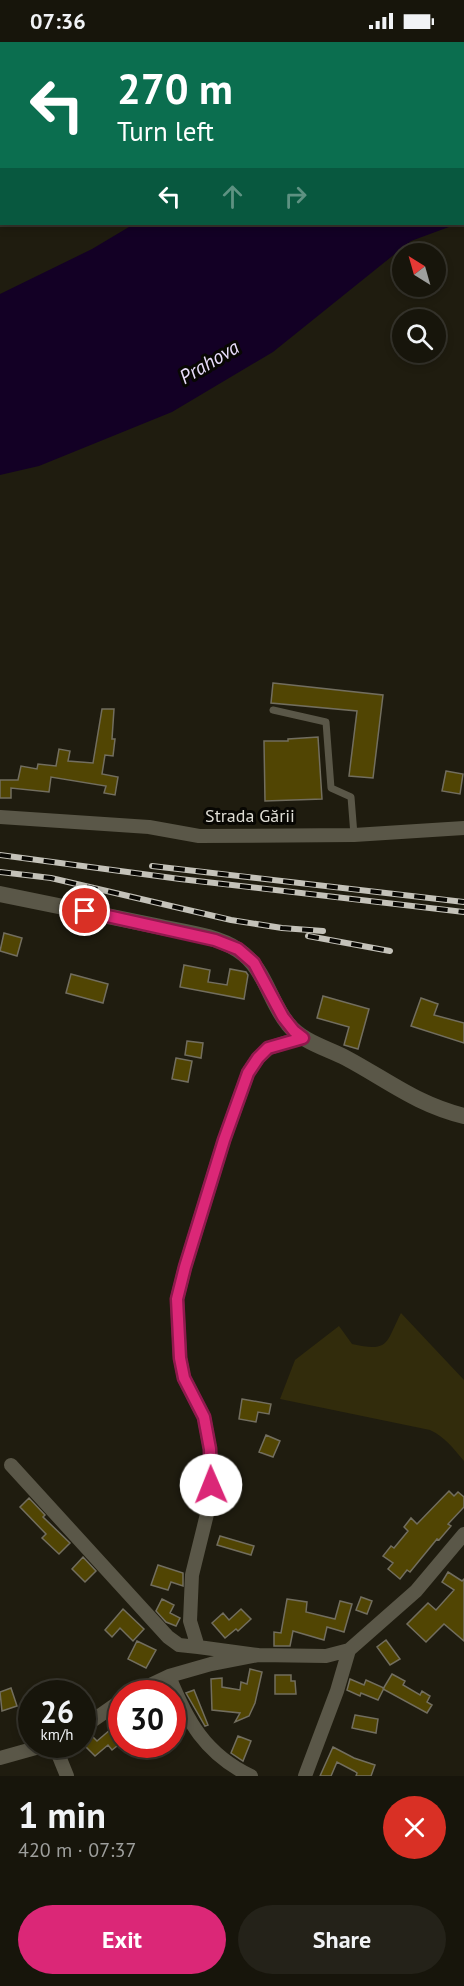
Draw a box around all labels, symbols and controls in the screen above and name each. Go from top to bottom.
text: 07:36 [30,7,86,35]
text: 270 m [117,61,233,116]
icon: left [18,66,96,144]
text: Turn left [117,114,214,148]
icon: left [153,180,186,213]
icon: ahead [216,180,249,213]
icon: right [279,180,312,213]
north arrow [392,243,446,297]
map controls [392,243,446,363]
button: search [392,309,446,363]
water label: Prahova [174,334,244,390]
street label: Strada Gării [205,804,295,827]
pin [59,885,110,936]
icon: arrive [68,894,101,927]
position arrow [179,1453,243,1517]
speed limit sign: 30 [108,1680,186,1758]
text: 26 [40,1692,74,1731]
text: km/h [41,1725,73,1744]
text: 1 min [18,1791,106,1838]
button: close [383,1796,446,1859]
text: 420 m · 07:37 [18,1837,136,1863]
button: Exit [18,1905,226,1974]
button: Share [238,1905,446,1974]

